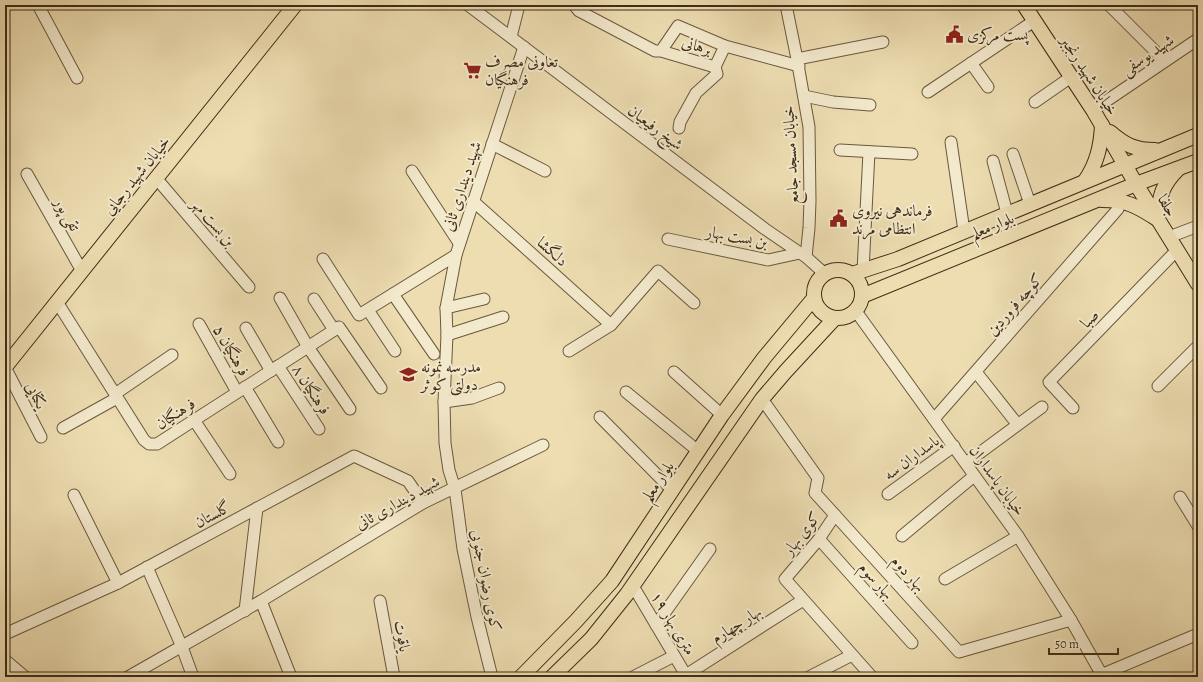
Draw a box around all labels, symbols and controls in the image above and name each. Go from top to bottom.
public building icon: پست مرکزی [944,24,964,44]
place label: پست مرکزی [967,24,1030,46]
street label: شهید یوسفی [1117,29,1178,81]
street label: خیابان شهید رنجبر [1054,30,1123,120]
street label: برهانی [679,31,715,61]
place label: تعاونی مصرف فرهنگیان [485,51,559,91]
supermarket icon: تعاونی مصرف فرهنگیان [462,60,482,80]
street label: شیخ رفیعیان [621,100,688,158]
street label: خیابان مسجد جامع [777,105,809,205]
street label: خیابان شهید رجایی [98,131,176,220]
street label: شهید دینداری ثانی [437,139,487,234]
street label: جلفا [1152,190,1182,221]
street label: تقی پور [48,192,86,236]
street label: بن بست مهر [185,192,241,252]
place label: فرماندهی نیروی انتظامی مرند [852,200,933,240]
street label: بلوار معلم [967,207,1019,249]
public building icon: فرماندهی نیروی انتظامی مرند [829,209,849,229]
street label: بن بست بهار [702,220,769,253]
street label: دلگشا [532,232,573,272]
street label: کوچه فروردین [981,269,1048,341]
street label: صبا [1075,304,1104,333]
street label: فرهنگیان ۵ [208,321,255,380]
place label: مدرسه نمونه دولتی کوثر [419,356,481,396]
street label: فرهنگیان ۸ [287,360,336,419]
school or university icon: مدرسه نمونه دولتی کوثر [398,365,418,385]
street label: یکتایی [20,378,53,414]
street label: فرهنگیان [151,393,200,435]
street label: پاسداران سه [879,430,945,486]
street label: خیابان پاسداران [964,441,1030,521]
street label: بلوار معلم [636,457,684,509]
street label: شهید دینداری ثانی [351,471,444,535]
street label: گلستان [190,496,235,534]
street label: کوی بهار [776,507,826,562]
street label: کوی رضوان جنوبی [465,527,507,633]
street label: بهار دوم [884,550,931,599]
street label: بهار سوم [851,557,899,606]
street label: ۱۹ متری بهار [645,587,701,660]
street label: بهار چهارم [707,601,768,651]
street label: یاقوت [388,619,416,655]
scale bar [1049,630,1118,656]
text: 50 m [1055,636,1079,652]

